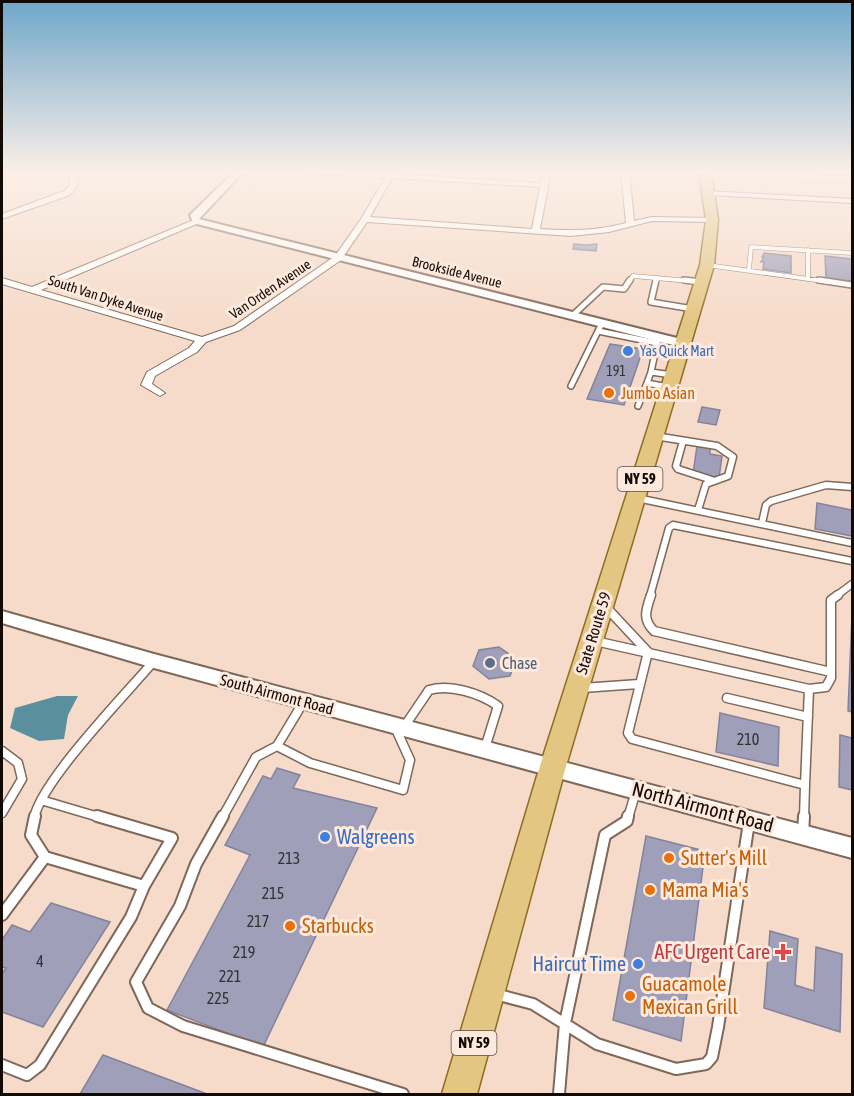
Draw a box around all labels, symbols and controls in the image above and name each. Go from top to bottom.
street label: Brookside Avenue [410,253,504,291]
street label: Van Orden Avenue [226,256,314,322]
street label: South Van Dyke Avenue [46,272,166,324]
place label: Yas Quick Mart [640,343,714,359]
marker: Yas Quick Mart [621,344,635,358]
house number: 191 [606,363,626,379]
place label: Jumbo Asian [621,384,695,402]
marker: Jumbo Asian [602,386,616,400]
road number: NY 59 [618,467,662,491]
street label: State Route 59 [572,590,614,676]
place label: Chase [502,654,537,672]
marker: Chase [483,656,497,670]
street label: South Airmont Road [218,670,336,718]
house number: 210 [737,730,759,748]
street label: North Airmont Road [630,777,776,836]
place label: Walgreens [337,825,415,848]
marker: Walgreens [318,830,332,844]
place label: Sutter's Mill [681,846,768,869]
house number: 213 [278,849,300,867]
marker: Sutter's Mill [662,851,676,865]
place label: Mama Mia's [662,878,749,901]
marker: Mama Mia's [643,883,657,897]
house number: 215 [262,884,284,902]
house number: 217 [247,912,269,930]
place label: Starbucks [302,914,374,937]
marker: Starbucks [283,919,297,933]
place label: AFC Urgent Care [655,940,770,963]
house number: 219 [233,943,255,961]
marker: AFC Urgent Care [774,943,792,961]
house number: 4 [36,952,44,970]
place label: Haircut Time [533,952,626,975]
marker: Haircut Time [631,957,645,971]
house number: 221 [219,967,241,985]
place label: Guacamole Mexican Grill [642,972,738,1018]
house number: 225 [207,989,229,1007]
marker: Guacamole Mexican Grill [623,989,637,1003]
road number: NY 59 [452,1031,496,1055]

